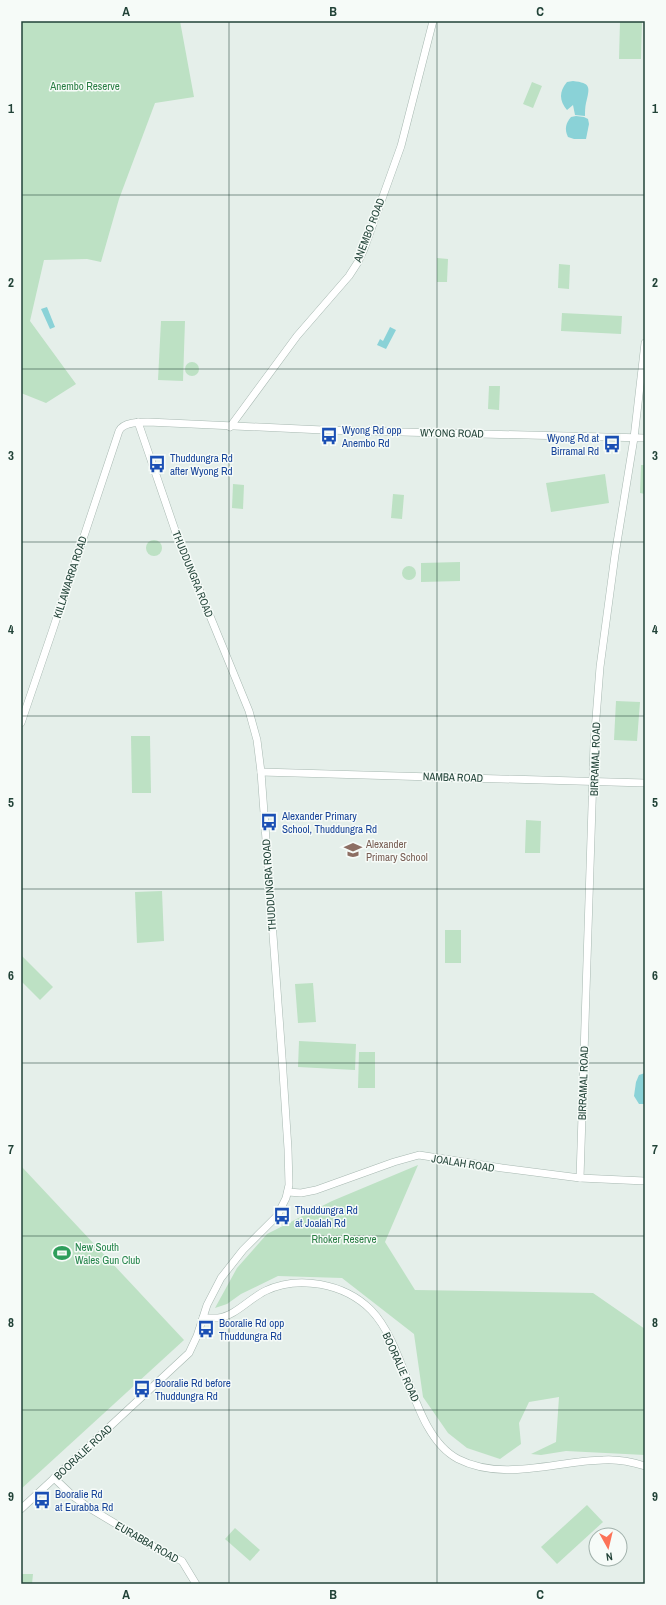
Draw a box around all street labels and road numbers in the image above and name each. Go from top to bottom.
street label: ANEMBO ROAD [350,196,388,265]
street label: WYONG ROAD [420,425,484,441]
street label: THUDDUNGRA ROAD [169,529,217,619]
street label: KILLAWARRA ROAD [50,534,90,620]
street label: BIRRAMAL ROAD [587,722,603,796]
street label: NAMBA ROAD [423,769,483,785]
street label: THUDDUNGRA ROAD [259,839,279,931]
street label: BIRRAMAL ROAD [575,1046,591,1120]
street label: JOALAH ROAD [430,1151,496,1175]
street label: BOORALIE ROAD [379,1330,423,1404]
street label: BOORALIE ROAD [51,1421,115,1483]
street label: EURABBA ROAD [113,1518,181,1566]

